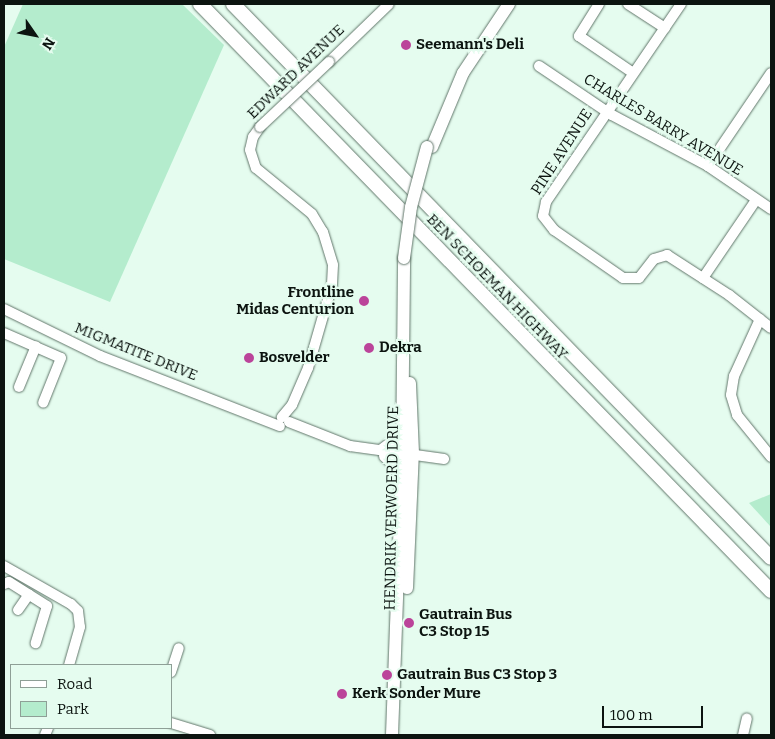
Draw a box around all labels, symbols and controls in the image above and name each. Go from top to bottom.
north arrow [10,10,60,60]
street label: EDWARD AVENUE [244,21,348,123]
text: N [38,34,58,53]
place label: Seemann's Deli [416,36,524,54]
marker: Seemann's Deli [400,39,412,51]
street label: CHARLES BARRY AVENUE [580,70,746,180]
street label: PINE AVENUE [528,106,596,198]
street label: BEN SCHOEMAN HIGHWAY [423,210,571,364]
place label: Frontline Midas Centurion [236,283,354,318]
marker: Frontline Midas Centurion [358,295,370,307]
street label: MIGMATITE DRIVE [72,319,200,385]
place label: Dekra [379,339,422,357]
marker: Dekra [363,342,375,354]
place label: Bosvelder [259,349,330,367]
marker: Bosvelder [243,352,255,364]
street label: HENDRIK VERWOERD DRIVE [381,405,403,611]
place label: Gautrain Bus C3 Stop 15 [419,605,512,640]
marker: Gautrain Bus C3 Stop 15 [403,617,415,629]
legend [10,664,172,729]
place label: Gautrain Bus C3 Stop 3 [397,666,557,684]
marker: Gautrain Bus C3 Stop 3 [381,669,393,681]
text: Road [57,675,92,693]
place label: Kerk Sonder Mure [352,685,481,703]
marker: Kerk Sonder Mure [336,688,348,700]
scale bar [605,696,706,728]
text: Park [57,700,89,718]
text: 100 m [610,706,653,724]

